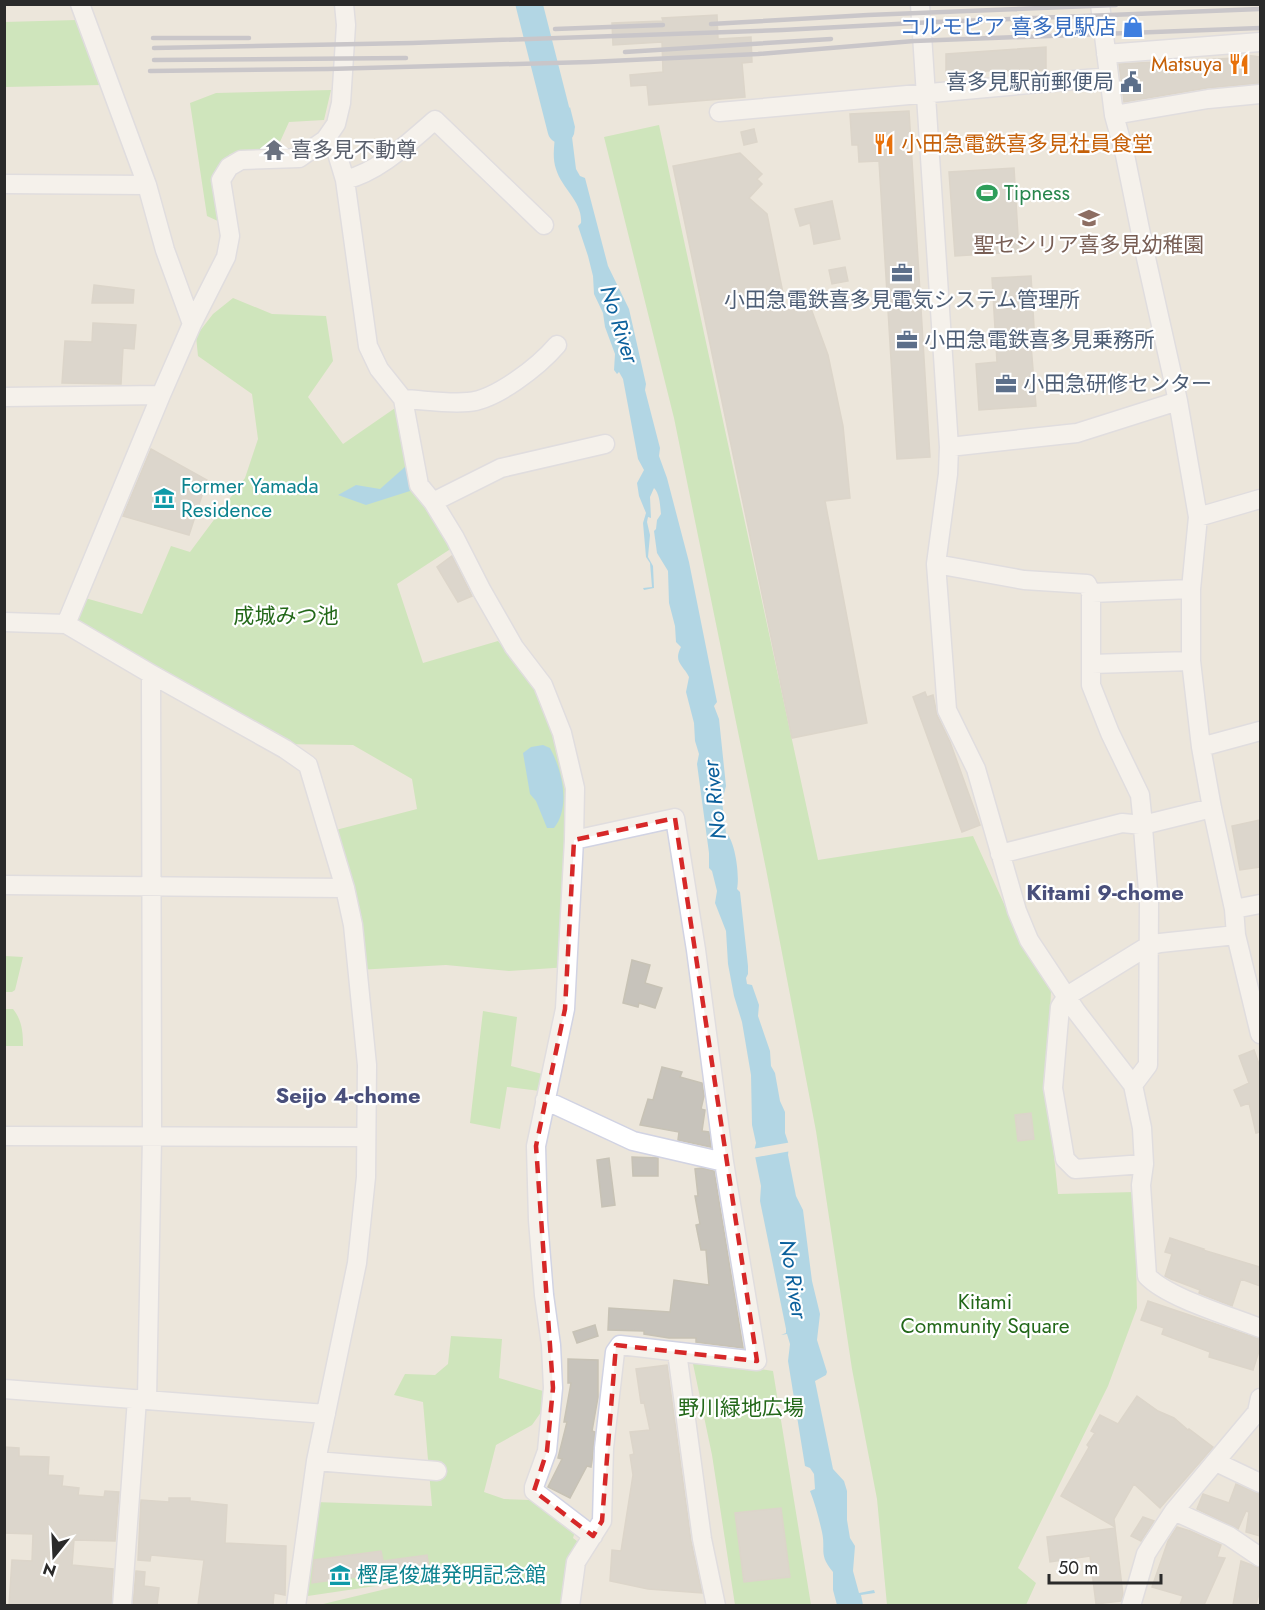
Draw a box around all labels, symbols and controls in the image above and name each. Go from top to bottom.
place label: コルモピア 喜多見駅店 [900,12,1116,42]
shop icon: コルモピア 喜多見駅店 [1121,15,1145,39]
place label: Matsuya [1151,49,1222,79]
restaurant icon: Matsuya [1227,52,1251,76]
place label: 喜多見駅前郵便局 [946,67,1114,97]
public building icon: 喜多見駅前郵便局 [1119,70,1143,94]
place label: 小田急電鉄喜多見社員食堂 [901,129,1153,159]
restaurant icon: 小田急電鉄喜多見社員食堂 [872,132,896,156]
place label: 喜多見不動尊 [291,135,417,165]
temple icon: 喜多見不動尊 [262,138,286,162]
place label: Tipness [1004,178,1070,208]
sports icon: Tipness [975,181,999,205]
school or university icon: 聖セシリア喜多見幼稚園 [1077,206,1101,230]
place label: 聖セシリア喜多見幼稚園 [974,230,1205,260]
office icon: 小田急電鉄喜多見電気システム管理所 [890,261,914,285]
water label: No River [592,281,648,368]
place label: 小田急電鉄喜多見電気システム管理所 [724,285,1080,315]
place label: 小田急電鉄喜多見乗務所 [924,325,1155,355]
office icon: 小田急電鉄喜多見乗務所 [895,328,919,352]
place label: 小田急研修センター [1023,369,1212,399]
office icon: 小田急研修センター [994,372,1018,396]
place label: Former Yamada Residence [181,471,319,525]
museum icon: Former Yamada Residence [152,486,176,510]
park label: 成城みつ池 [234,601,339,631]
water label: No River [694,757,734,841]
district label: Kitami 9-chome [1026,876,1184,908]
district label: Seijo 4-chome [275,1079,421,1111]
water label: No River [772,1237,816,1323]
park label: Kitami Community Square [900,1287,1070,1341]
park label: 野川緑地広場 [678,1393,804,1423]
north arrow [24,1526,84,1586]
scale bar [1049,1547,1162,1585]
text: 50 m [1058,1555,1098,1581]
text: N [40,1557,59,1583]
place label: 樫尾俊雄発明記念館 [357,1560,546,1590]
museum icon: 樫尾俊雄発明記念館 [328,1563,352,1587]

